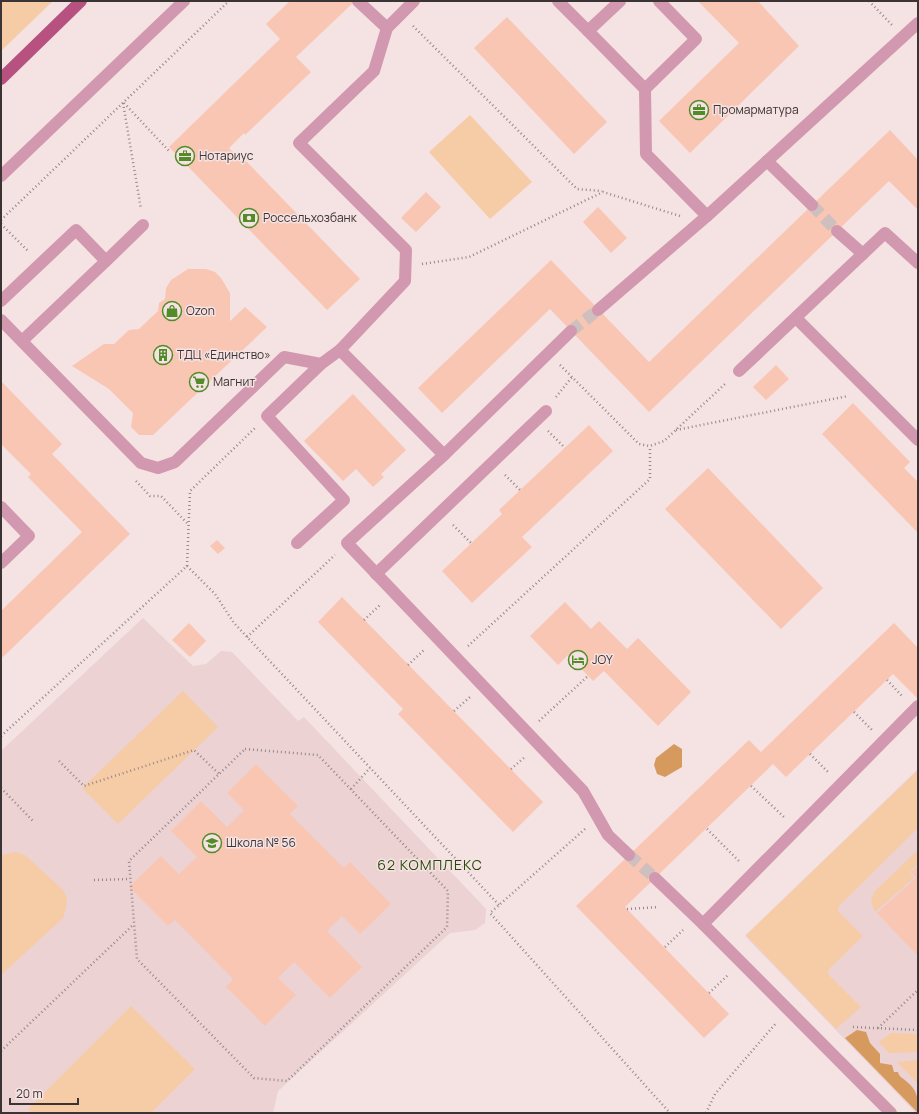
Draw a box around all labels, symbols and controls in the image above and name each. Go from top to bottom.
office icon: Промарматура [688,99,710,121]
place label: Промарматура [713,101,799,118]
office icon: Нотариус [174,145,196,167]
place label: Нотариус [199,147,254,164]
bank icon: Россельхозбанк [238,207,260,229]
place label: Россельхозбанк [263,209,358,226]
shop icon: Ozon [161,300,183,322]
place label: Ozon [186,302,215,319]
building icon: ТДЦ «Единство» [152,344,174,366]
place label: ТДЦ «Единство» [177,346,271,363]
supermarket icon: Магнит [188,371,210,393]
place label: Магнит [213,373,255,390]
hotel icon: JOY [567,649,589,671]
place label: JOY [592,651,613,668]
school or university icon: Школа № 56 [201,832,223,854]
place label: Школа № 56 [226,834,296,851]
district label: 62 КОМПЛЕКС [377,855,483,874]
scale bar [10,1080,78,1106]
text: 20 m [16,1085,43,1102]

